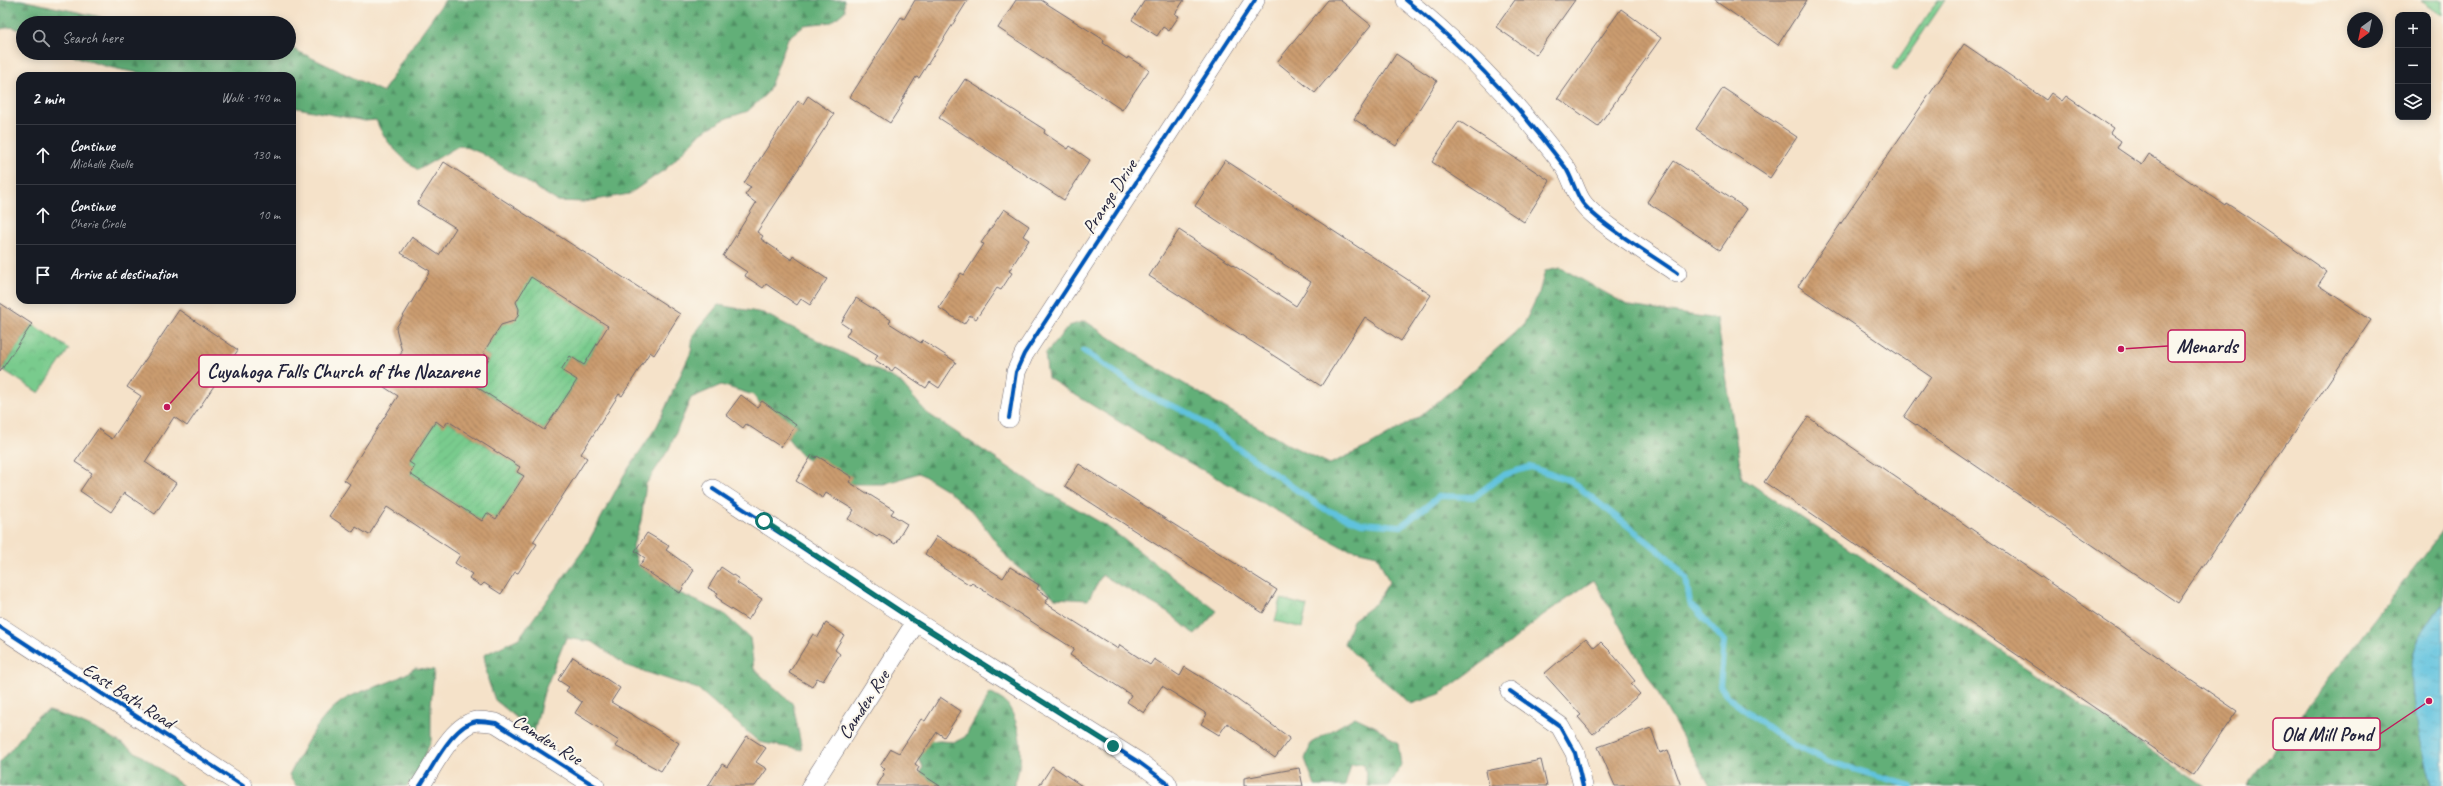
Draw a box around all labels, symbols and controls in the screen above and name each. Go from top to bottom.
north arrow [2347,12,2383,48]
map controls [2395,12,2431,120]
button: + [2395,12,2431,48]
search box [16,16,296,60]
icon: search [30,27,52,49]
text: Search here [62,29,123,48]
button: − [2395,48,2431,84]
button: layers [2395,84,2431,120]
text: 2 min [32,88,65,109]
text: Walk · 140 m [221,90,280,106]
text: Continue [70,137,115,156]
icon: ahead [32,144,54,166]
text: 130 m [252,147,280,163]
street label: Prange Drive [1077,153,1144,238]
text: Michelle Ruelle [70,156,133,172]
text: Continue [70,197,115,216]
icon: ahead [32,204,54,226]
text: 10 m [258,207,280,223]
text: Cherie Circle [70,216,125,232]
icon: arrive [32,264,54,286]
text: Arrive at destination [70,265,177,284]
callout: Menards [2168,330,2245,362]
text: Menards [2177,334,2239,359]
callout: Cuyahoga Falls Church of the Nazarene [199,355,487,387]
text: Cuyahoga Falls Church of the Nazarene [207,359,481,384]
route start [755,512,773,530]
street label: East Bath Road [78,657,182,736]
street label: Camden Rue [833,664,896,744]
street label: Camden Rue [508,709,588,772]
callout: Old Mill Pond [2273,718,2380,750]
text: Old Mill Pond [2281,722,2377,747]
route end [1104,737,1122,755]

